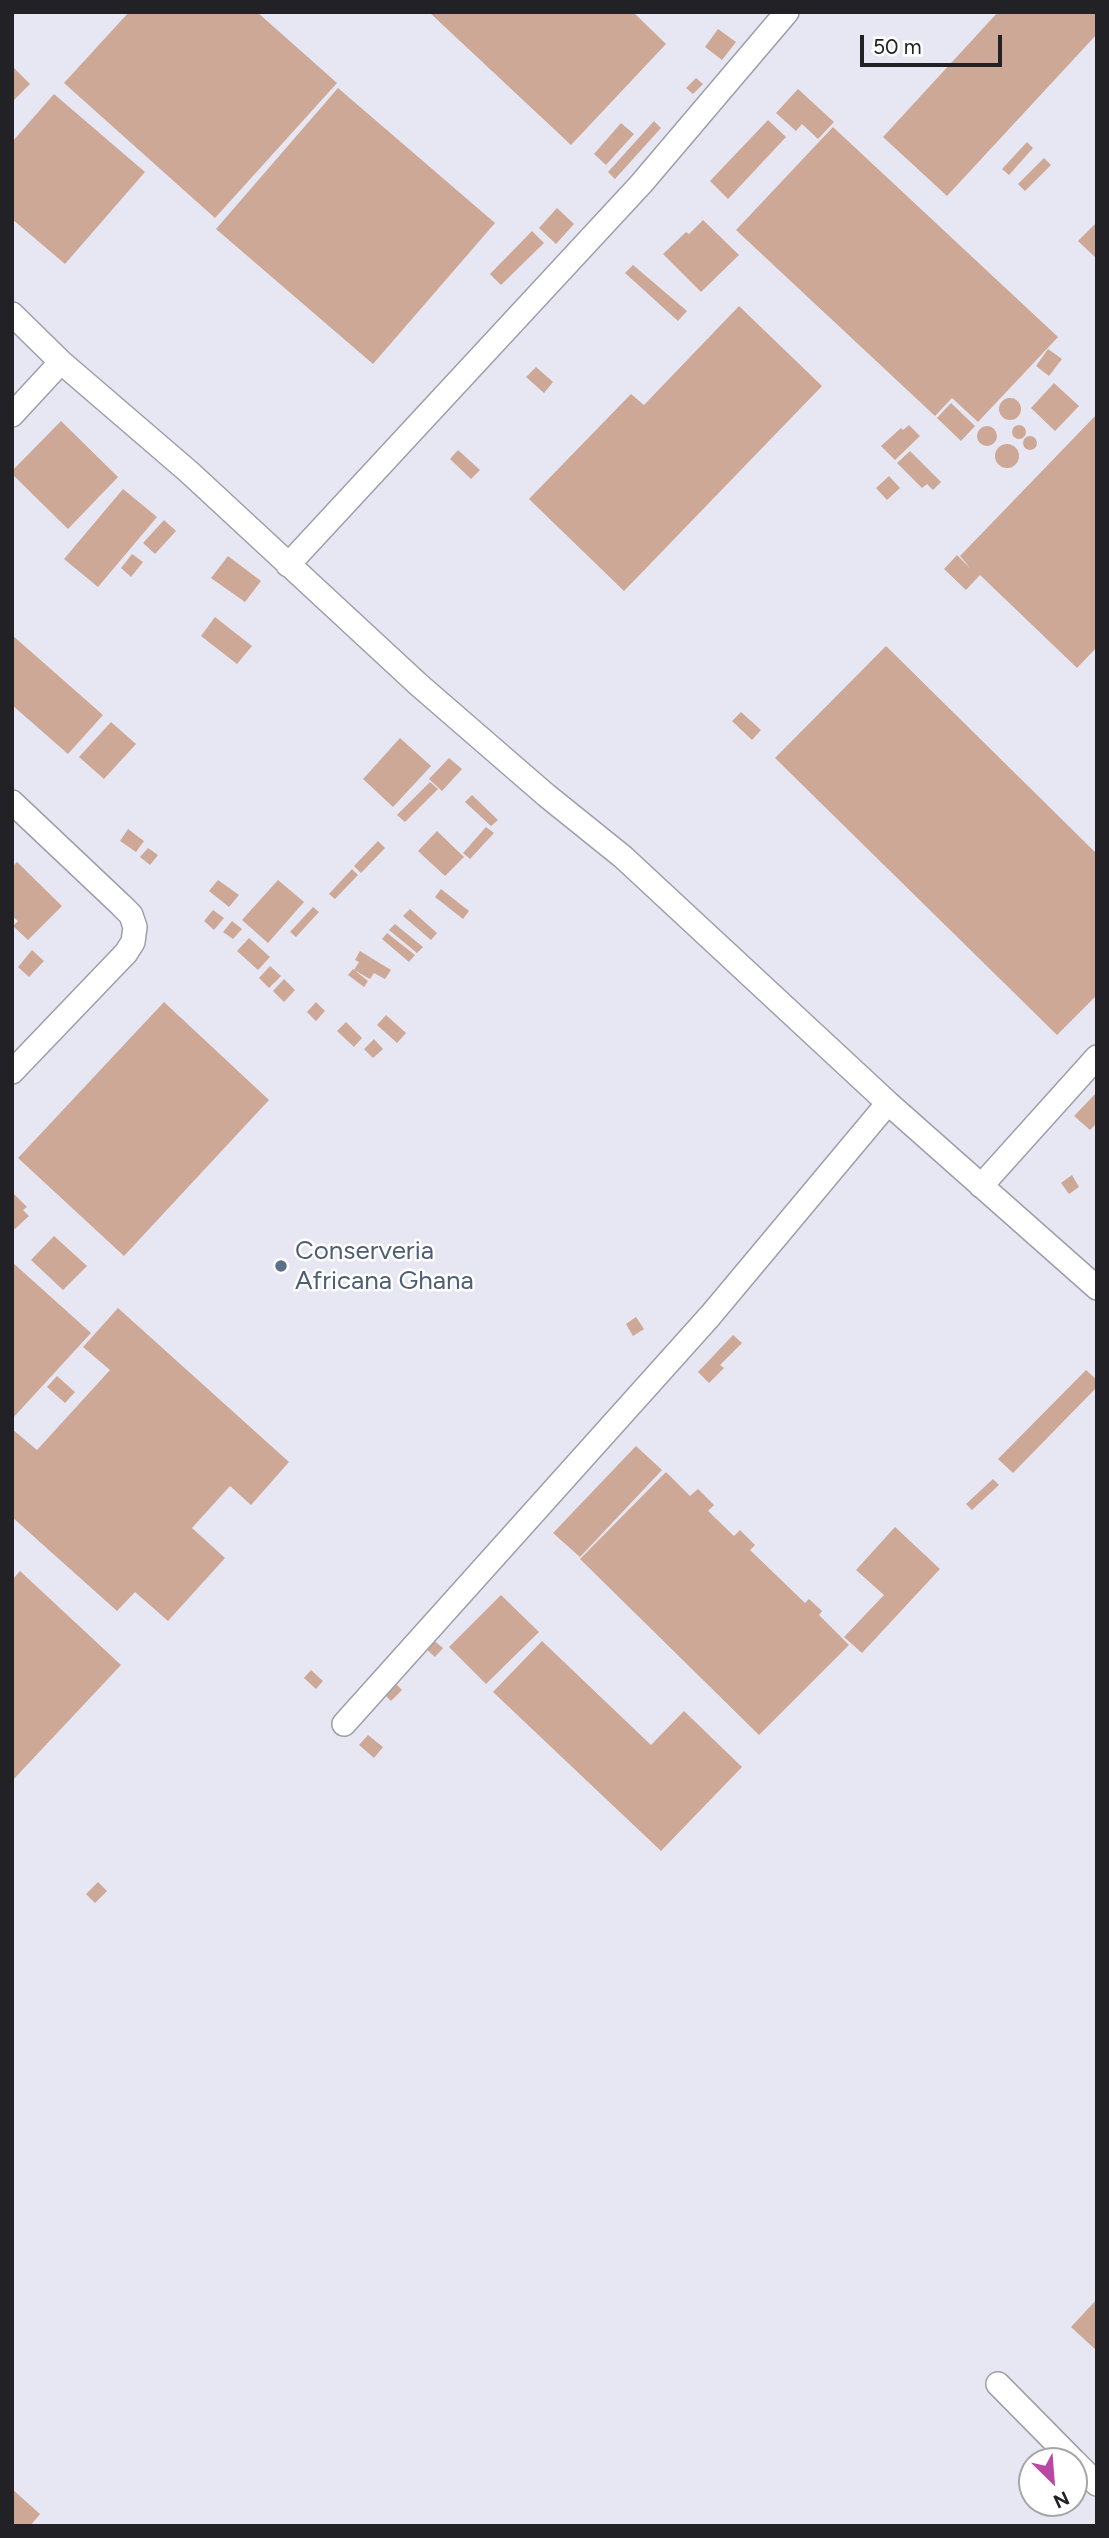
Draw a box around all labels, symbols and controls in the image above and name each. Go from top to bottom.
scale bar [864,21,1006,65]
text: 50 m [873,34,922,59]
place label: Conserveria Africana Ghana [295,1235,474,1296]
marker: Conserveria Africana Ghana [273,1258,289,1274]
north arrow [1018,2447,1088,2517]
text: N [1050,2486,1073,2513]

